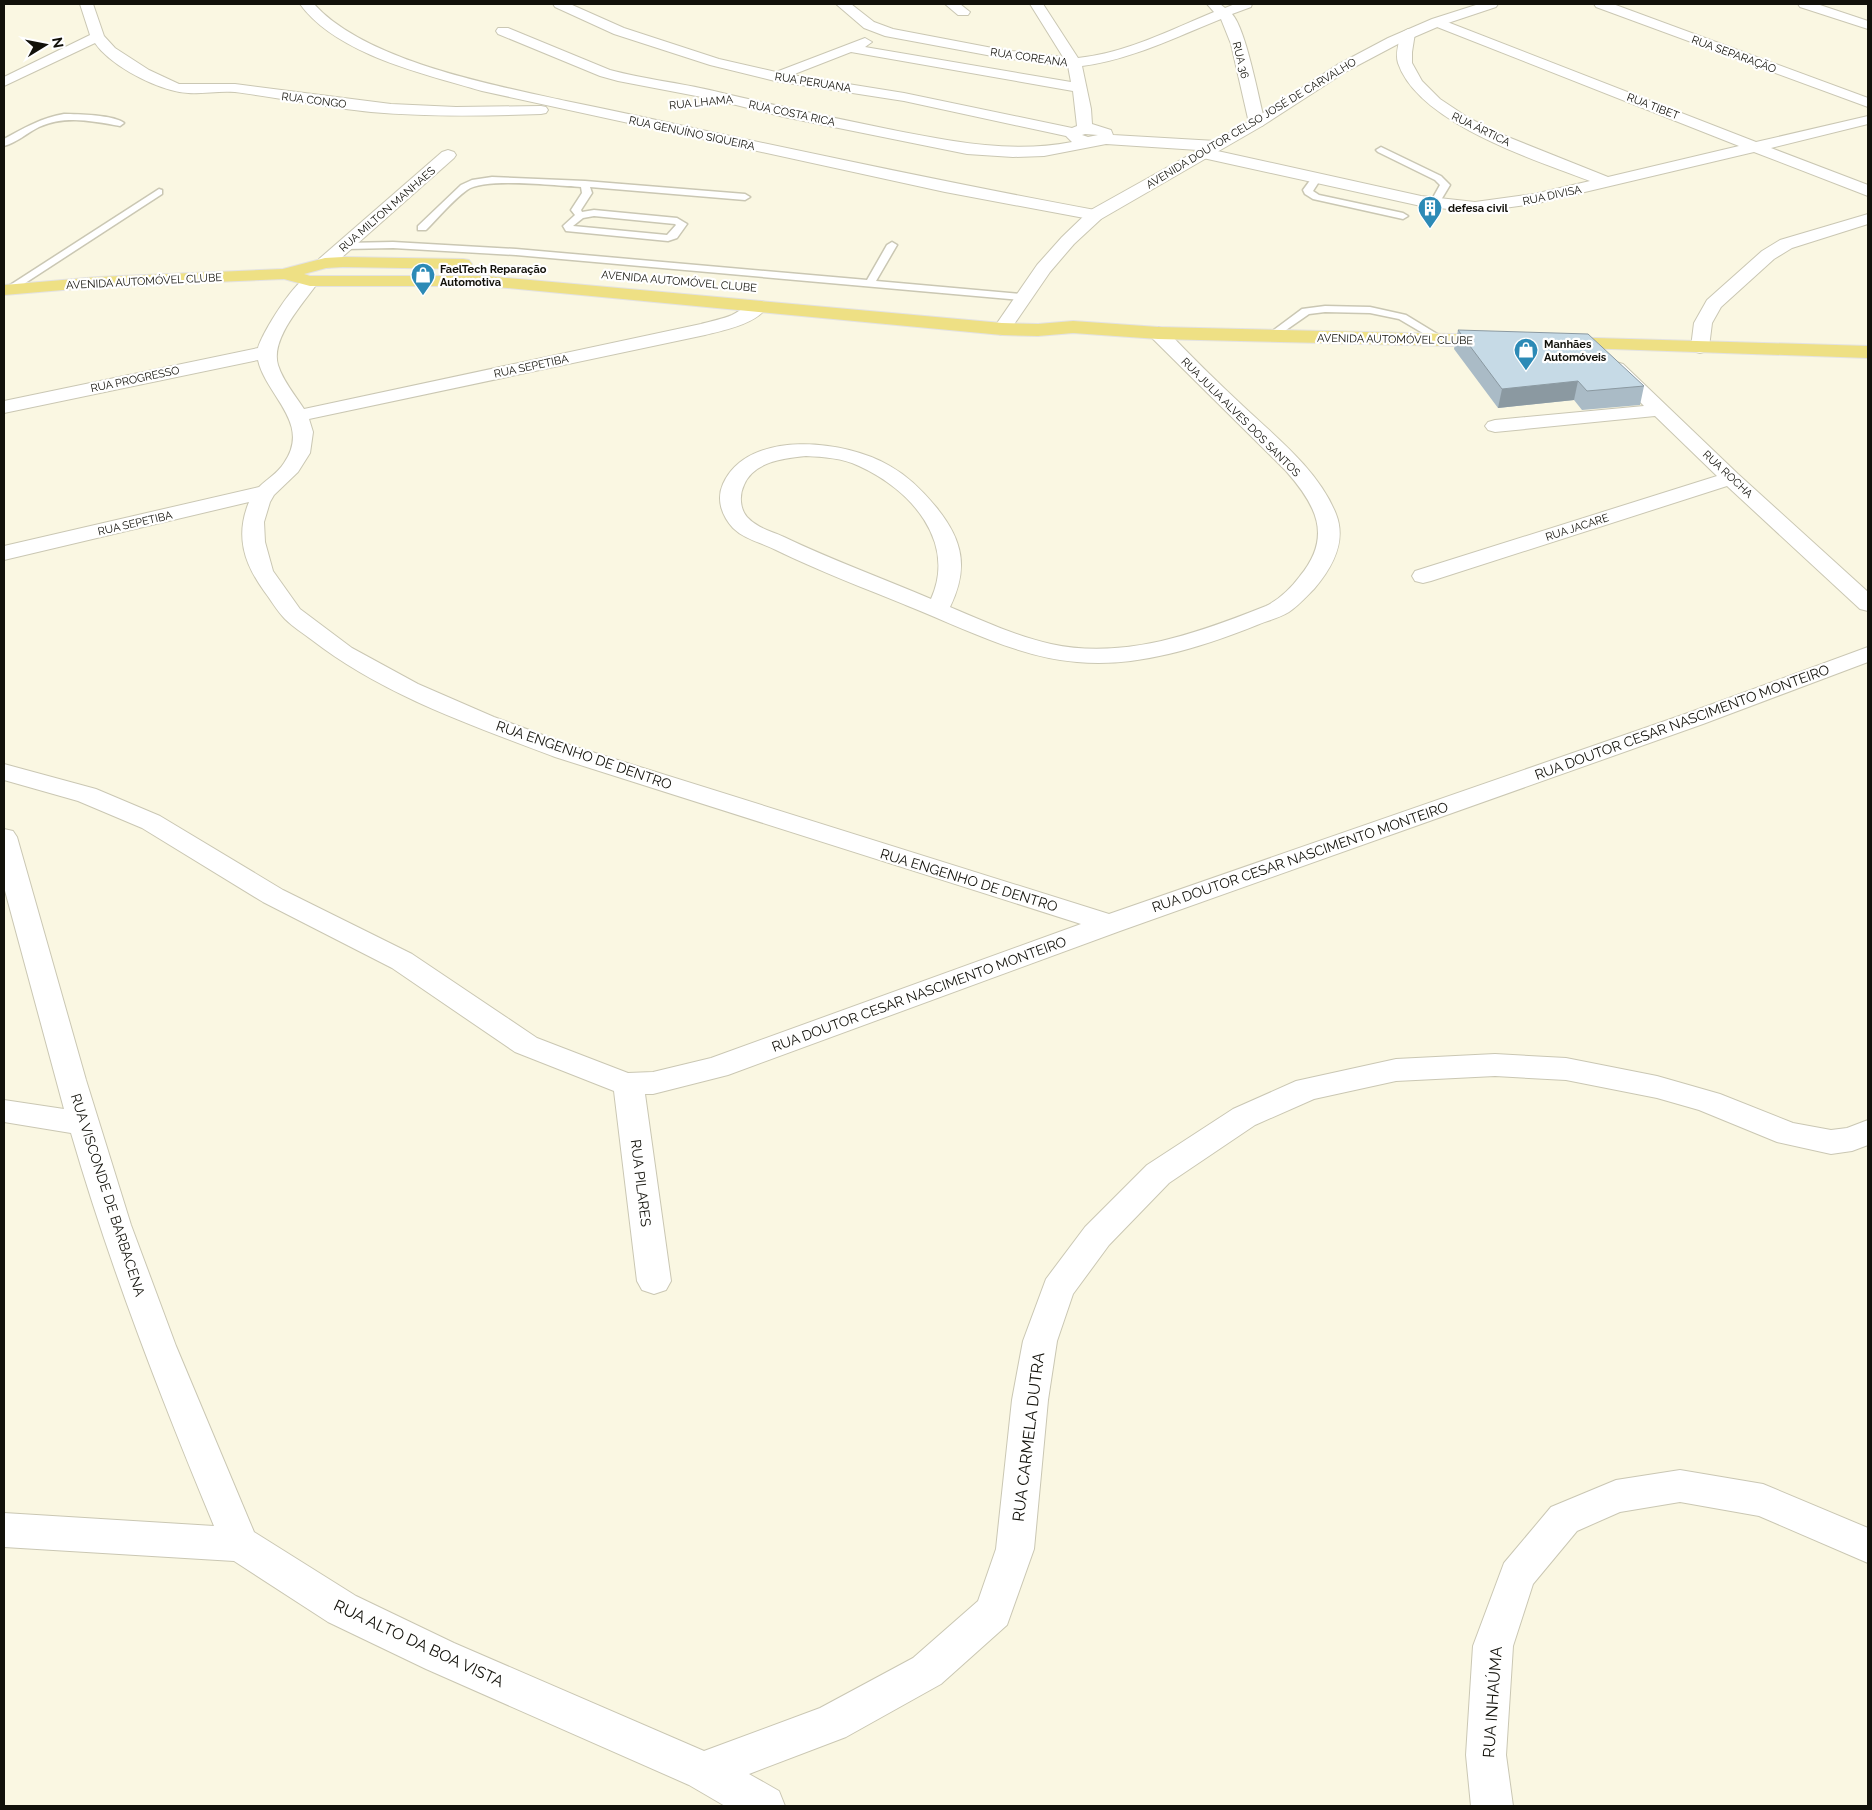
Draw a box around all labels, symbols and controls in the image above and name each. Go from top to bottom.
north arrow [20,20,70,70]
street label: RUA SEPARAÇÃO [1690,32,1778,76]
text: N [49,36,67,49]
street label: RUA 36 [1230,40,1251,80]
street label: RUA COREANA [989,46,1069,69]
street label: AVENIDA DOUTOR CELSO JOSÉ DE CARVALHO [1143,54,1359,192]
street label: RUA PERUANA [774,70,853,95]
street label: RUA CONGO [281,90,347,111]
street label: RUA TIBET [1625,91,1681,122]
street label: RUA LHAMA [668,93,734,112]
street label: RUA COSTA RICA [747,98,837,129]
street label: RUA ÁRTICA [1449,109,1513,149]
street label: RUA GENUÍNO SIQUEIRA [628,113,757,153]
street label: RUA MILTON MANHAES [337,164,438,255]
street label: RUA DIVISA [1521,183,1583,208]
building icon: defesa civil [1417,195,1443,229]
place label: defesa civil [1448,202,1508,215]
shop icon: FaelTech Reparação Automotiva [410,262,436,296]
place label: FaelTech Reparação Automotiva [440,263,547,289]
street label: AVENIDA AUTOMÓVEL CLUBE [601,267,758,295]
street label: AVENIDA AUTOMÓVEL CLUBE [66,270,223,292]
street label: AVENIDA AUTOMÓVEL CLUBE [1317,331,1473,347]
shop icon: Manhães Automóveis [1513,337,1539,371]
place label: Manhães Automóveis [1544,338,1607,364]
street label: RUA SEPETIBA [493,352,570,381]
street label: RUA JULIA ALVES DOS SANTOS [1178,355,1303,480]
street label: RUA PROGRESSO [89,364,181,395]
street label: RUA ROCHA [1700,448,1756,501]
street label: RUA SEPETIBA [97,508,174,538]
street label: RUA JACARE [1544,511,1611,544]
street label: RUA DOUTOR CESAR NASCIMENTO MONTEIRO [1532,661,1832,783]
street label: RUA ENGENHO DE DENTRO [494,717,674,793]
street label: RUA DOUTOR CESAR NASCIMENTO MONTEIRO [1150,799,1450,915]
street label: RUA ENGENHO DE DENTRO [878,845,1060,915]
street label: RUA DOUTOR CESAR NASCIMENTO MONTEIRO [769,933,1069,1055]
street label: RUA VISCONDE DE BARBACENA [68,1092,149,1299]
street label: RUA PILARES [628,1138,654,1228]
street label: RUA CARMELA DUTRA [1009,1351,1048,1523]
street label: RUA ALTO DA BOA VISTA [331,1596,507,1691]
street label: RUA INHAÚMA [1478,1645,1506,1758]

